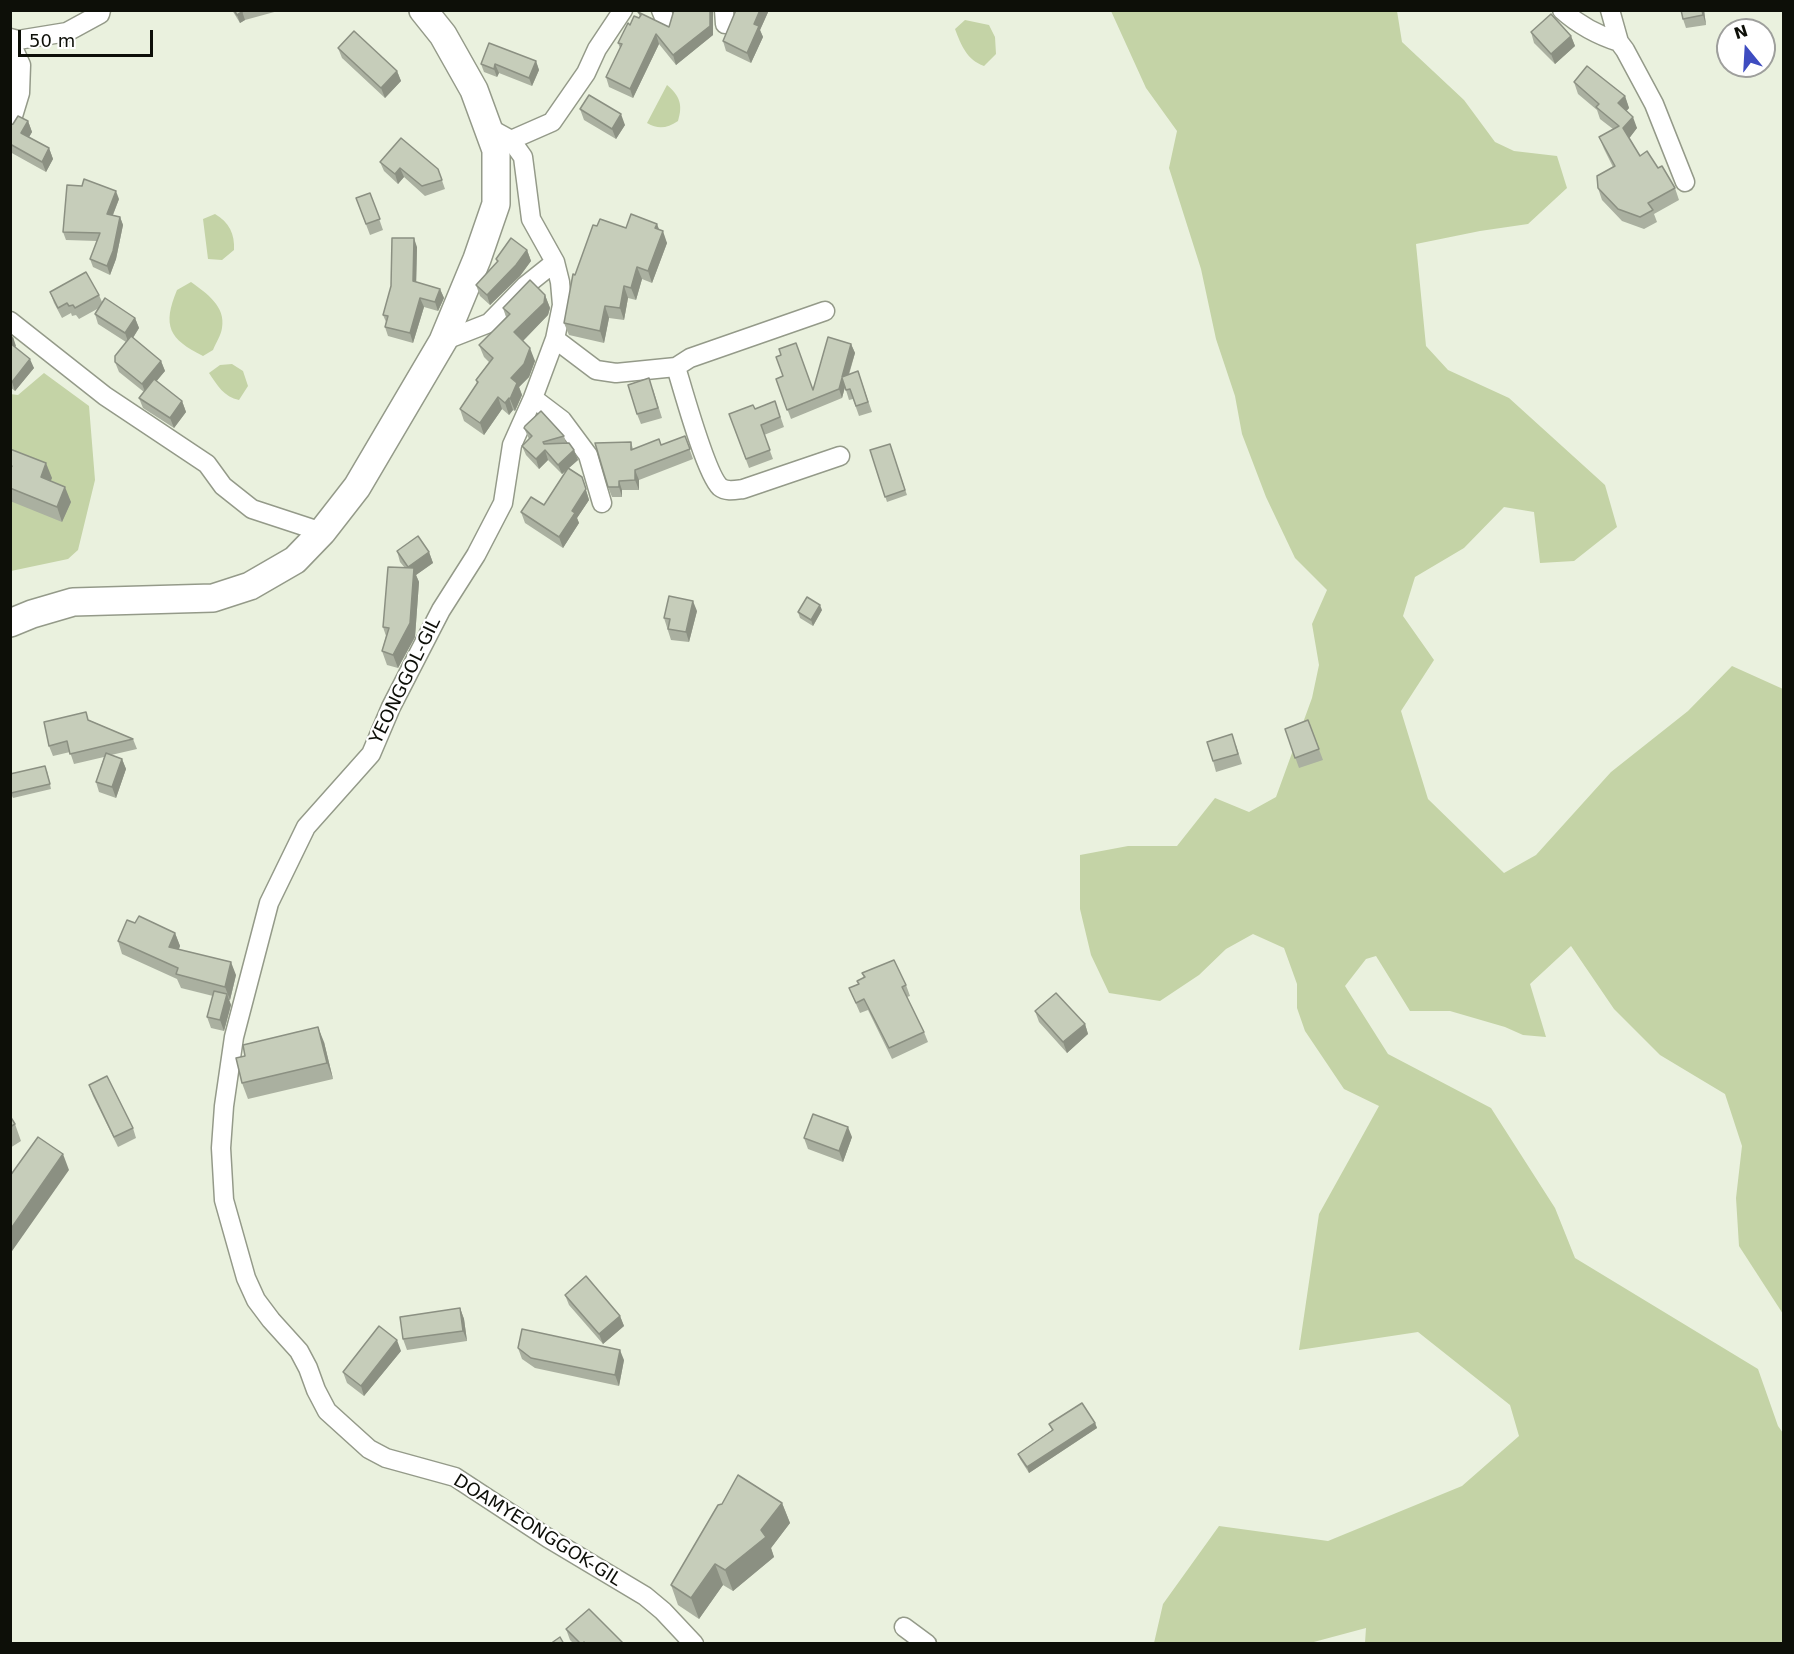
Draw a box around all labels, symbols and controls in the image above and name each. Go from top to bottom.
scale bar [21,18,156,56]
north arrow [1716,18,1776,78]
text: N [1732,21,1750,43]
text: 50 m [29,30,75,51]
street label: YEONGGOL-GIL [366,614,446,748]
street label: DOAMYEONGGOK-GIL [449,1470,625,1592]

